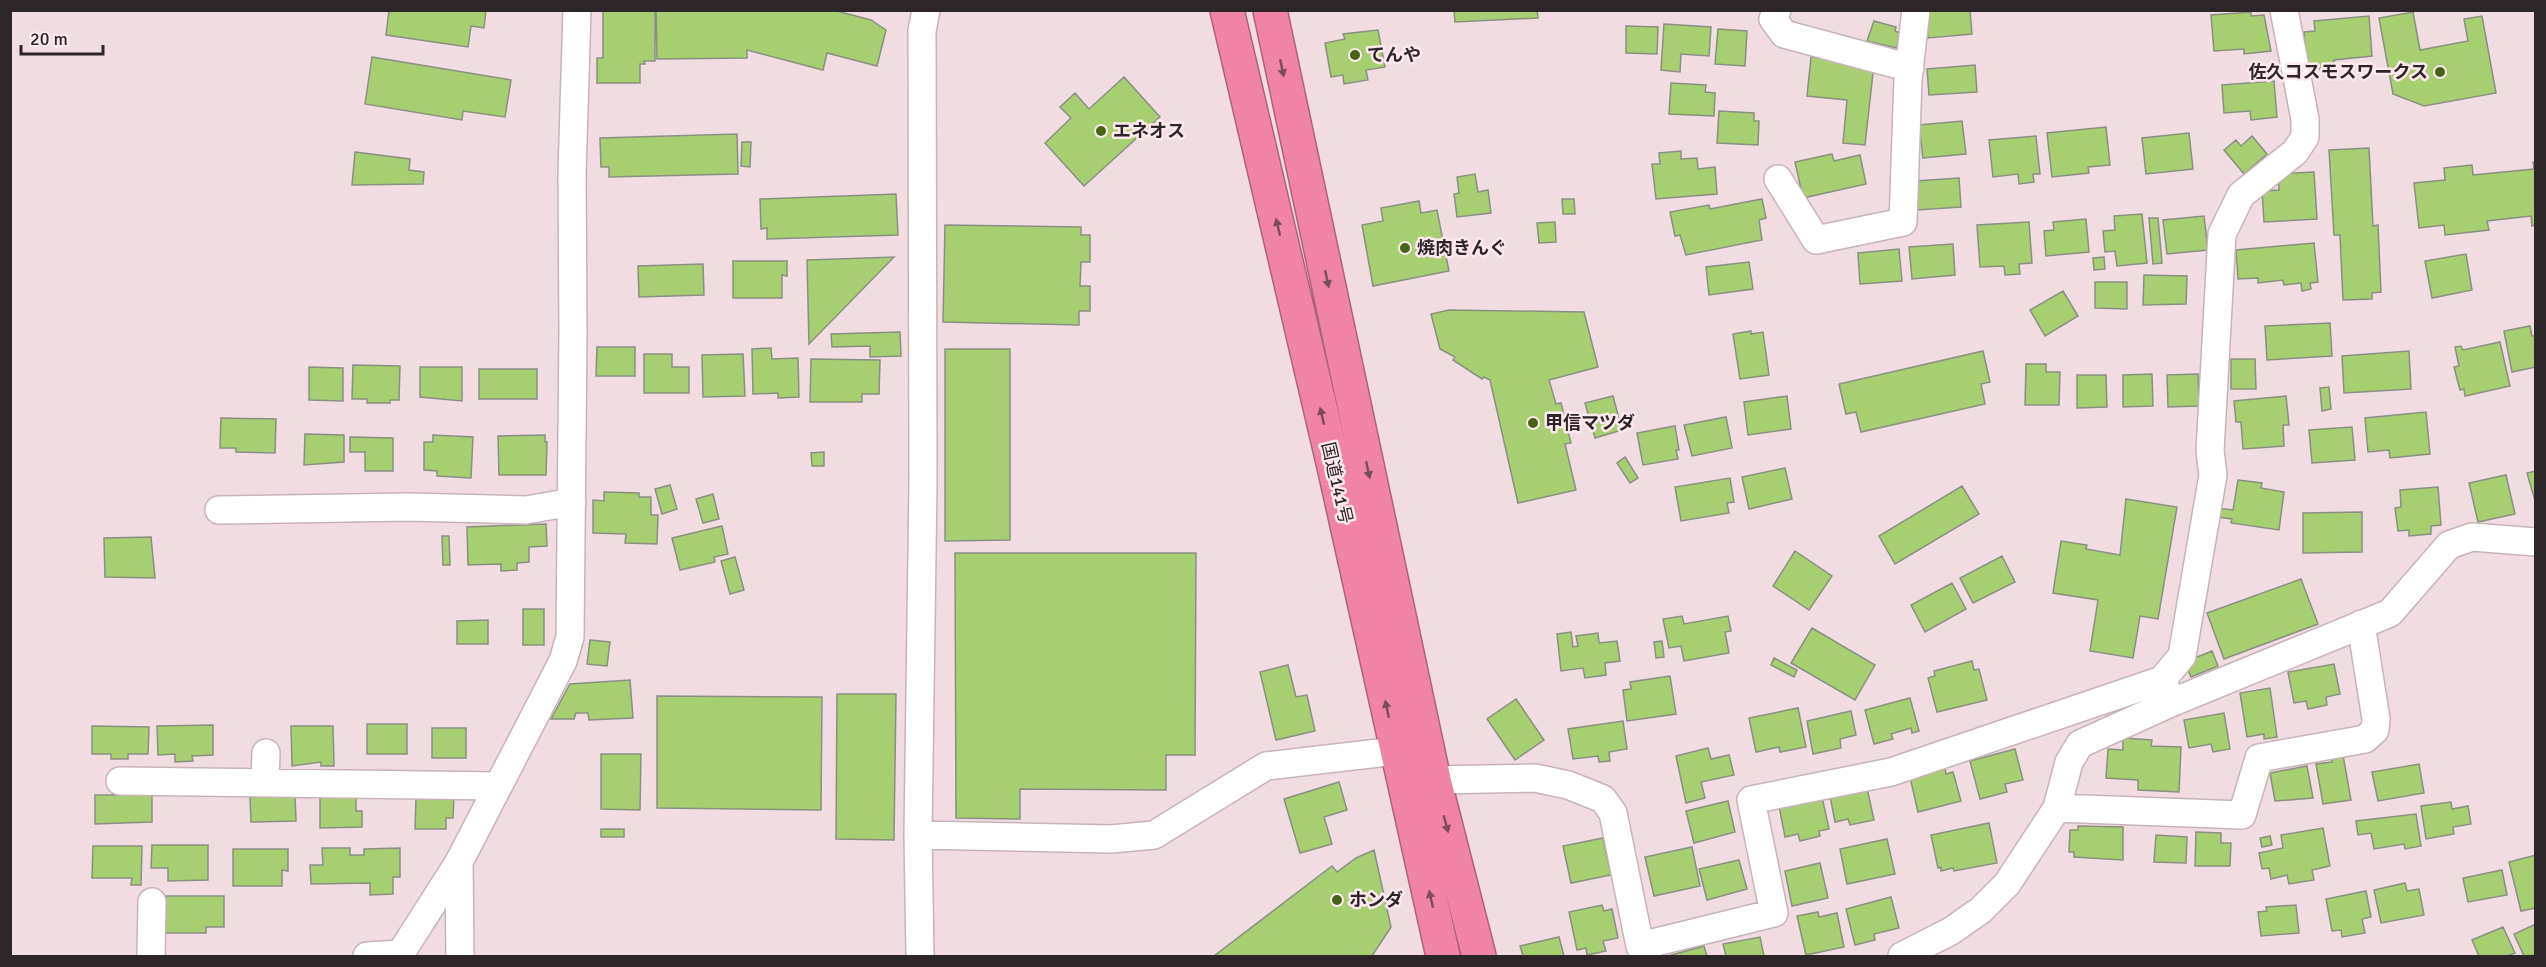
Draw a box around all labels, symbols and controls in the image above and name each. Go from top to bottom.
scale bar [21,18,104,56]
text: 20 m [30,28,68,50]
place label: てんや [1367,44,1421,66]
marker: てんや [1348,48,1362,62]
one-way arrow [1278,58,1287,77]
place label: 佐久コスモスワークス [2249,61,2428,83]
marker: 佐久コスモスワークス [2433,65,2447,79]
place label: エネオス [1113,120,1185,142]
marker: エネオス [1094,124,1108,138]
one-way arrow [1273,217,1282,236]
place label: 焼肉きんぐ [1417,237,1507,259]
marker: 焼肉きんぐ [1398,241,1412,255]
one-way arrow [1323,270,1333,288]
one-way arrow [1317,407,1327,426]
place label: 甲信マツダ [1545,412,1635,434]
marker: 甲信マツダ [1526,416,1540,430]
street label: 国道141号 [1317,440,1357,526]
one-way arrow [1364,460,1373,479]
one-way arrow [1381,700,1391,719]
one-way arrow [1441,815,1451,833]
place label: ホンダ [1349,889,1403,911]
one-way arrow [1425,890,1435,909]
marker: ホンダ [1330,893,1344,907]

